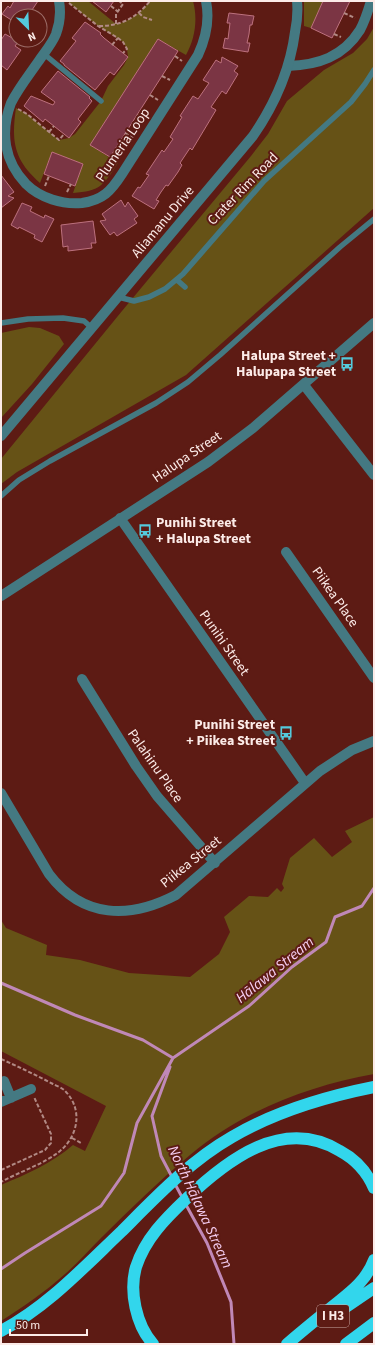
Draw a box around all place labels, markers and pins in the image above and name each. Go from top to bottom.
place label: Halupa Street + Halupapa Street [236,346,337,382]
bus stop icon: Halupa Street + Halupapa Street [339,356,355,372]
place label: Punihi Street + Halupa Street [156,513,252,549]
bus stop icon: Punihi Street + Halupa Street [137,523,153,539]
place label: Punihi Street + Piikea Street [186,715,276,751]
bus stop icon: Punihi Street + Piikea Street [278,725,294,741]

